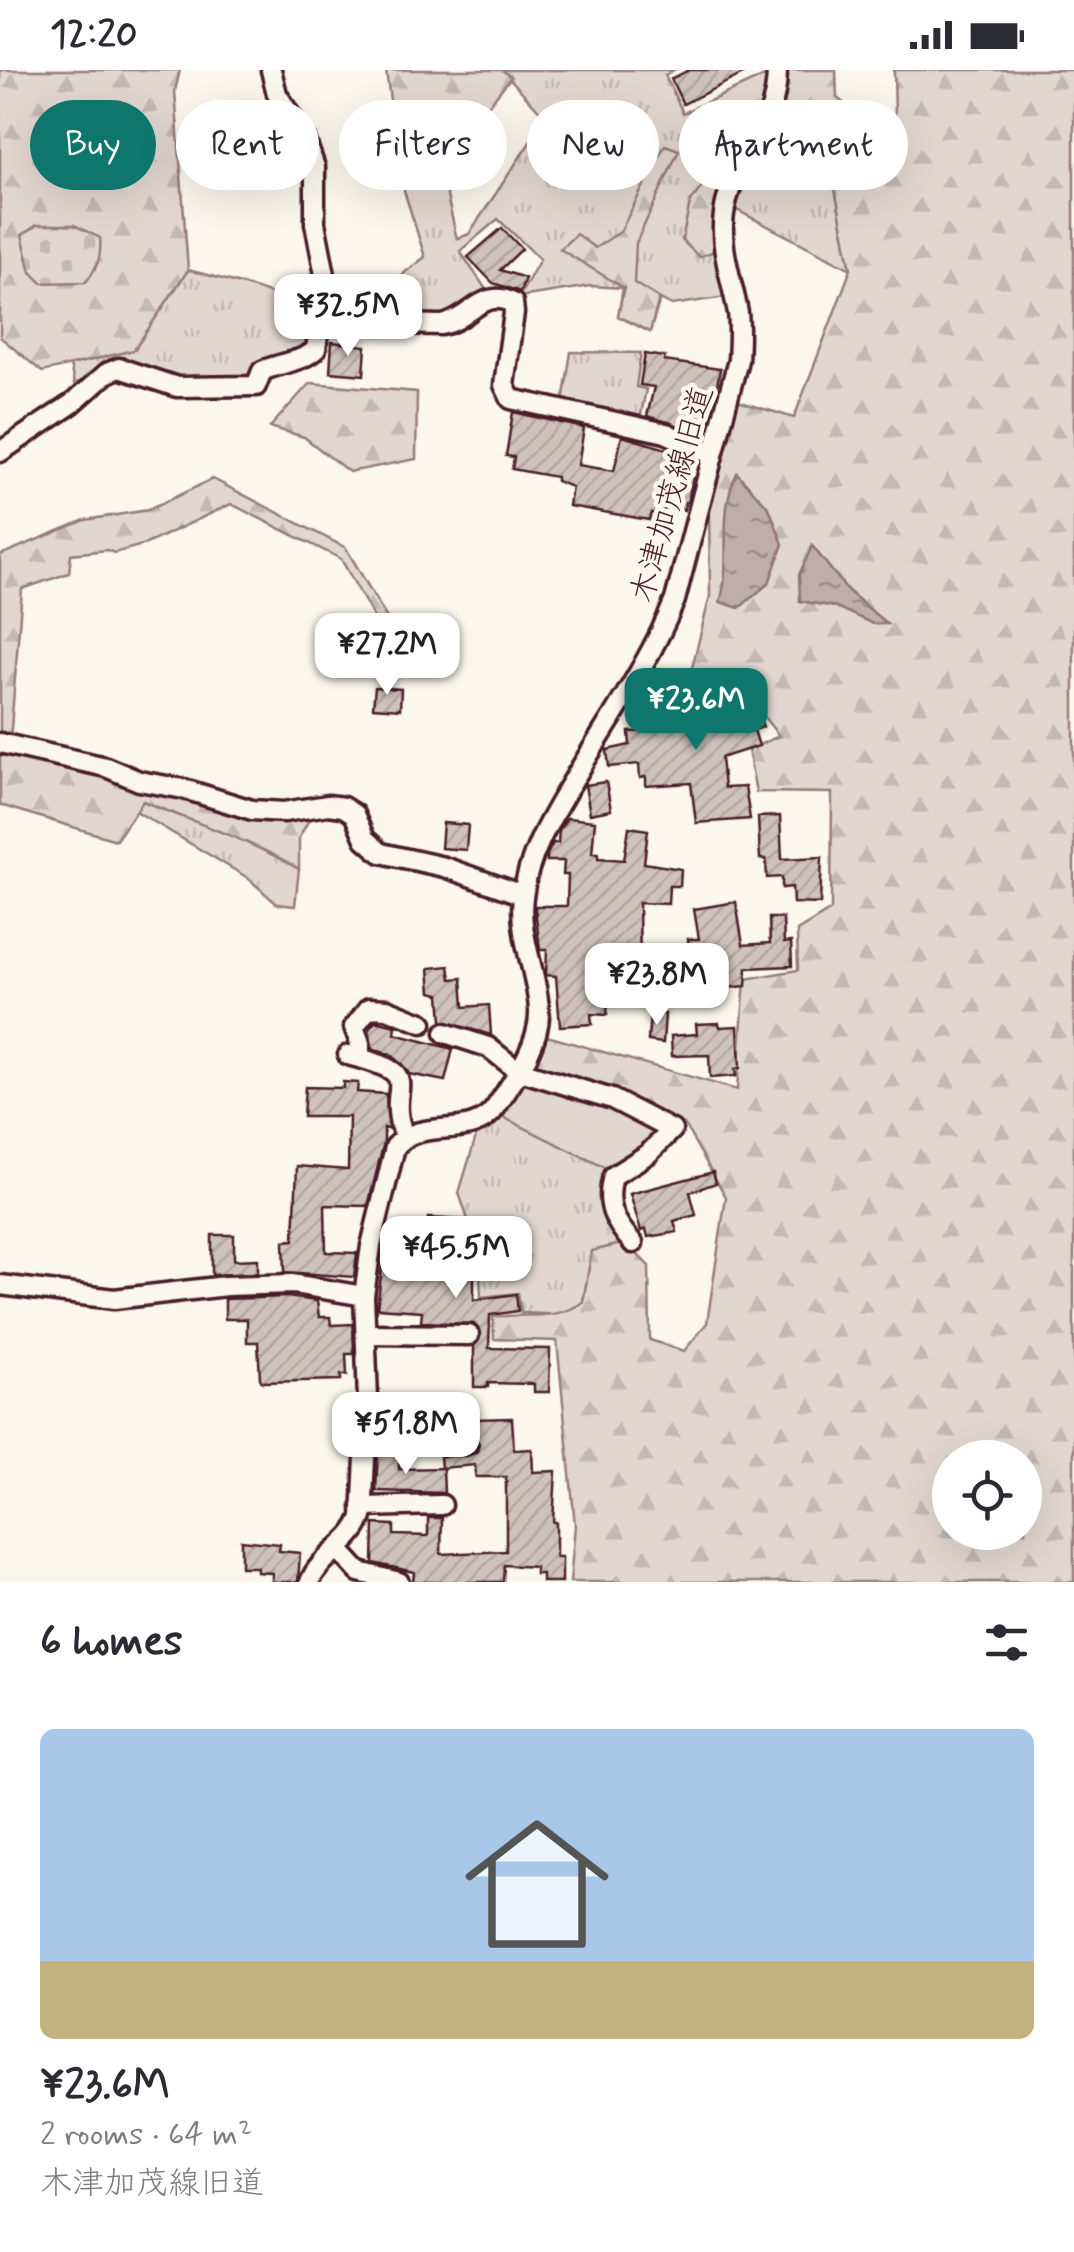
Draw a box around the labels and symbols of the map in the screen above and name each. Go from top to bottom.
pin: ¥32.5M [267,274,429,359]
street label: 木津加茂線旧道 [622,381,724,608]
pin: ¥27.2M [306,613,468,698]
pin: ¥23.6M [615,668,777,753]
pin: ¥23.8M [576,943,738,1028]
pin: ¥45.5M [375,1216,537,1301]
pin: ¥51.8M [325,1392,487,1477]

